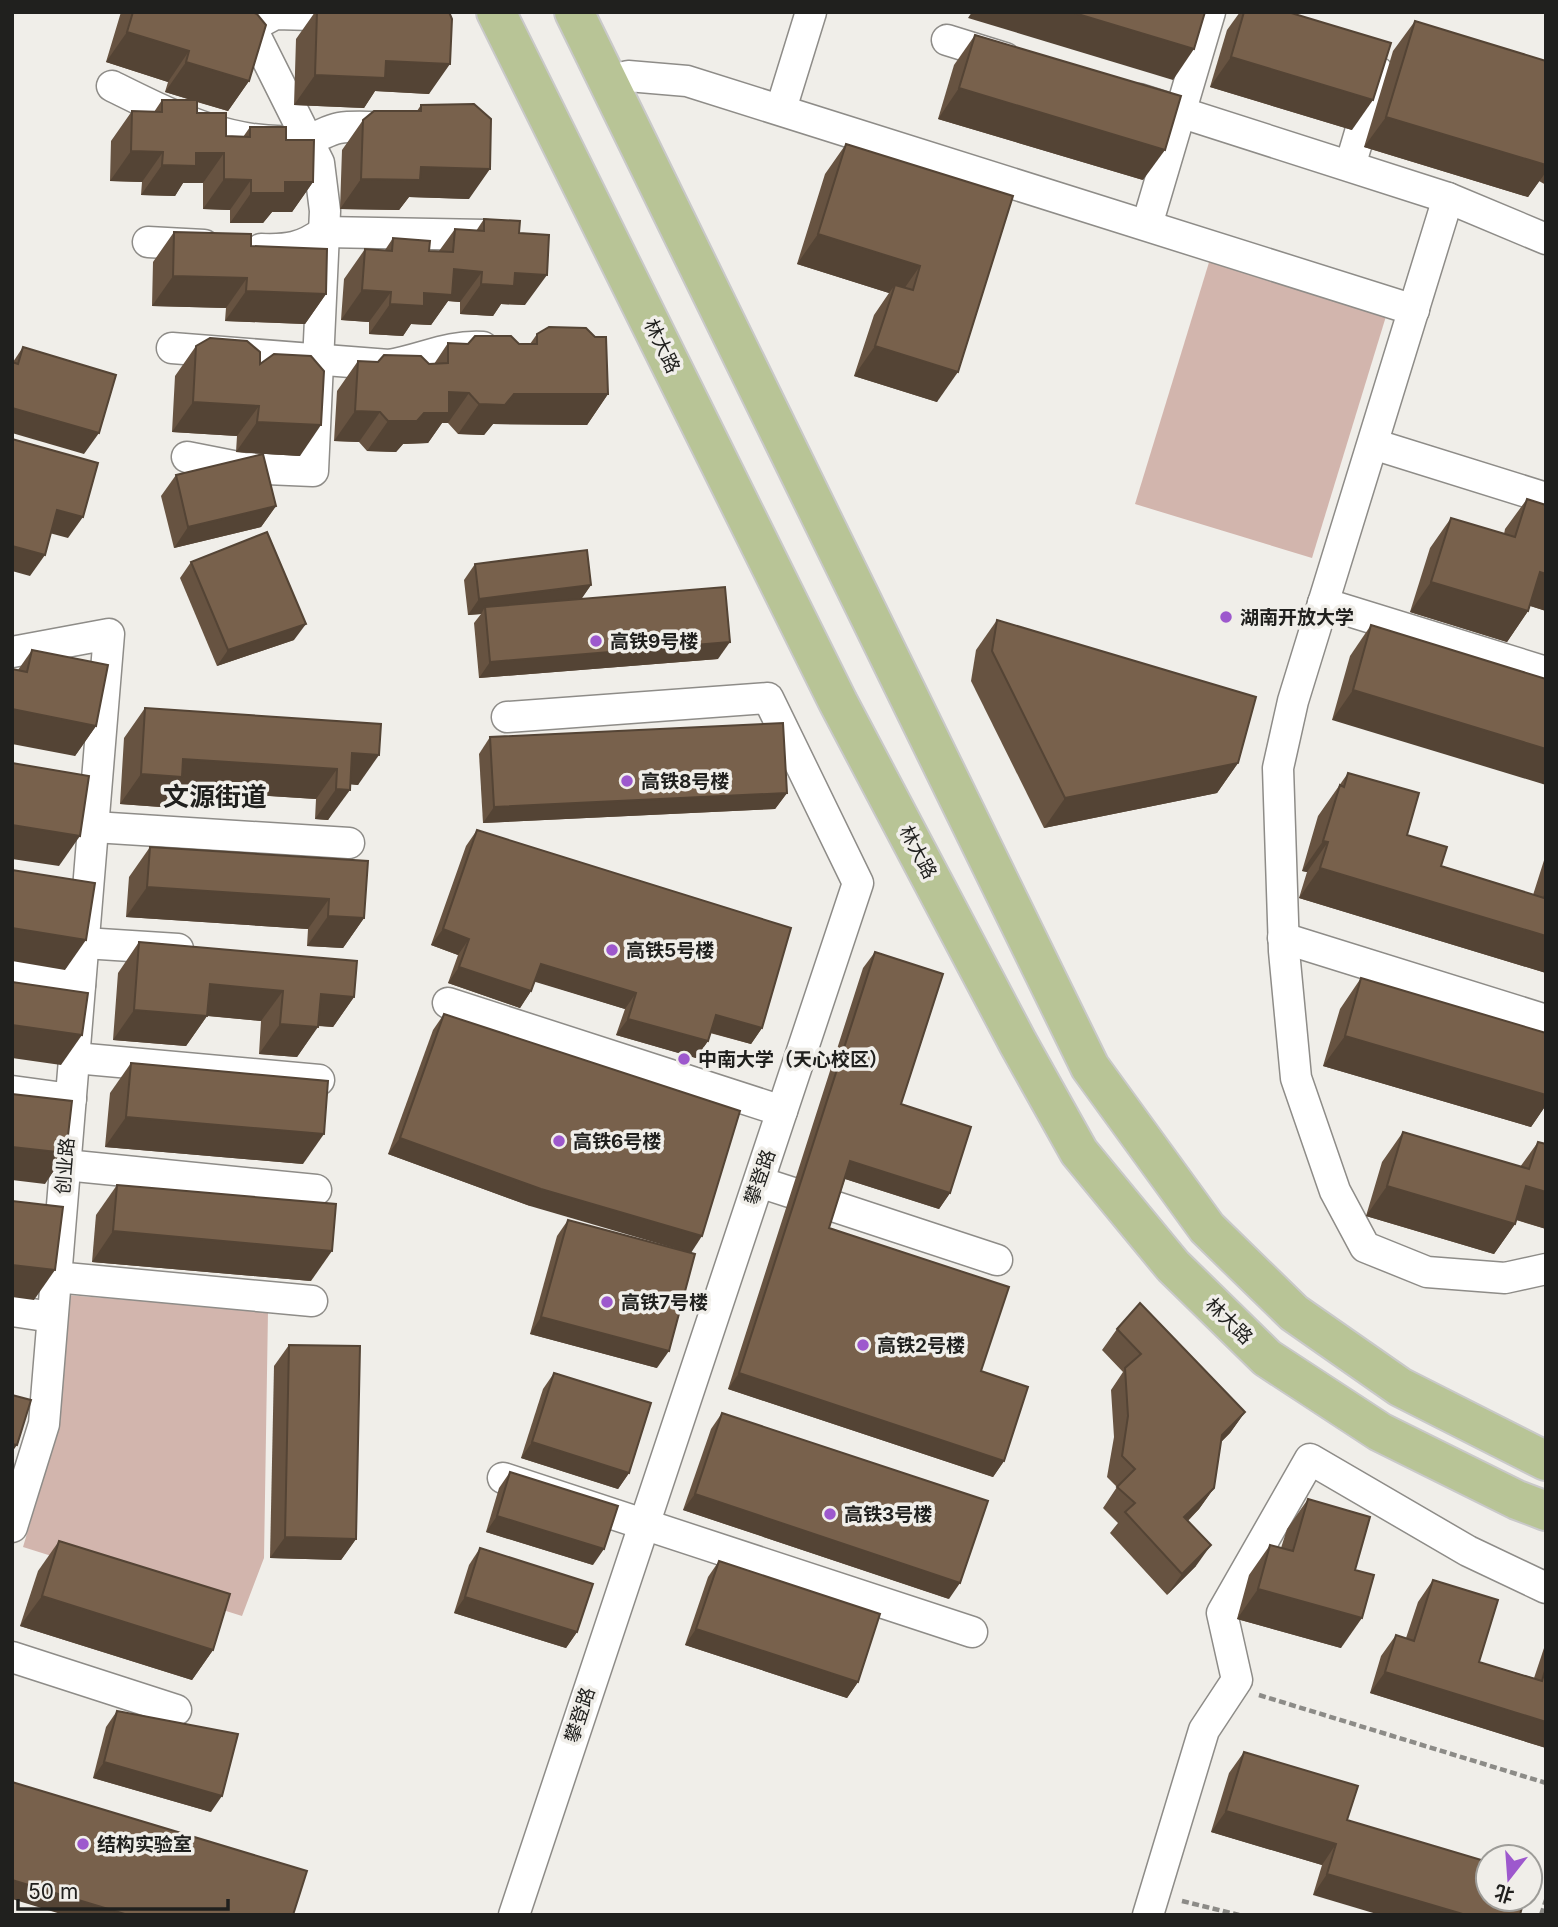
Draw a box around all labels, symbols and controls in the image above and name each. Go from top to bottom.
street label: 林大路 [639,315,685,377]
place label: 湖南开放大学 [1240,606,1354,629]
marker: 湖南开放大学 [1218,609,1234,625]
place label: 高铁9号楼 [610,630,698,653]
marker: 高铁9号楼 [588,633,604,649]
place label: 高铁8号楼 [641,770,729,793]
marker: 高铁8号楼 [619,773,635,789]
district label: 文源街道 [163,781,267,812]
street label: 林大路 [894,821,942,883]
place label: 高铁5号楼 [626,939,714,962]
marker: 高铁5号楼 [604,942,620,958]
place label: 中南大学（天心校区） [698,1048,888,1071]
marker: 中南大学（天心校区） [676,1051,692,1067]
place label: 高铁6号楼 [573,1130,661,1153]
marker: 高铁6号楼 [551,1133,567,1149]
street label: 创业路 [51,1137,79,1195]
street label: 攀登路 [740,1146,780,1208]
place label: 高铁7号楼 [621,1291,708,1314]
street label: 林大路 [1201,1293,1257,1349]
marker: 高铁7号楼 [599,1294,615,1310]
place label: 高铁2号楼 [877,1334,965,1357]
marker: 高铁2号楼 [855,1337,871,1353]
place label: 高铁3号楼 [844,1503,932,1526]
marker: 高铁3号楼 [822,1506,838,1522]
street label: 攀登路 [560,1684,600,1746]
place label: 结构实验室 [97,1833,192,1856]
marker: 结构实验室 [75,1836,91,1852]
north arrow [1474,1843,1544,1913]
scale bar [18,1868,228,1912]
text: 50 m [28,1879,78,1904]
text: 北 [1492,1880,1517,1908]

